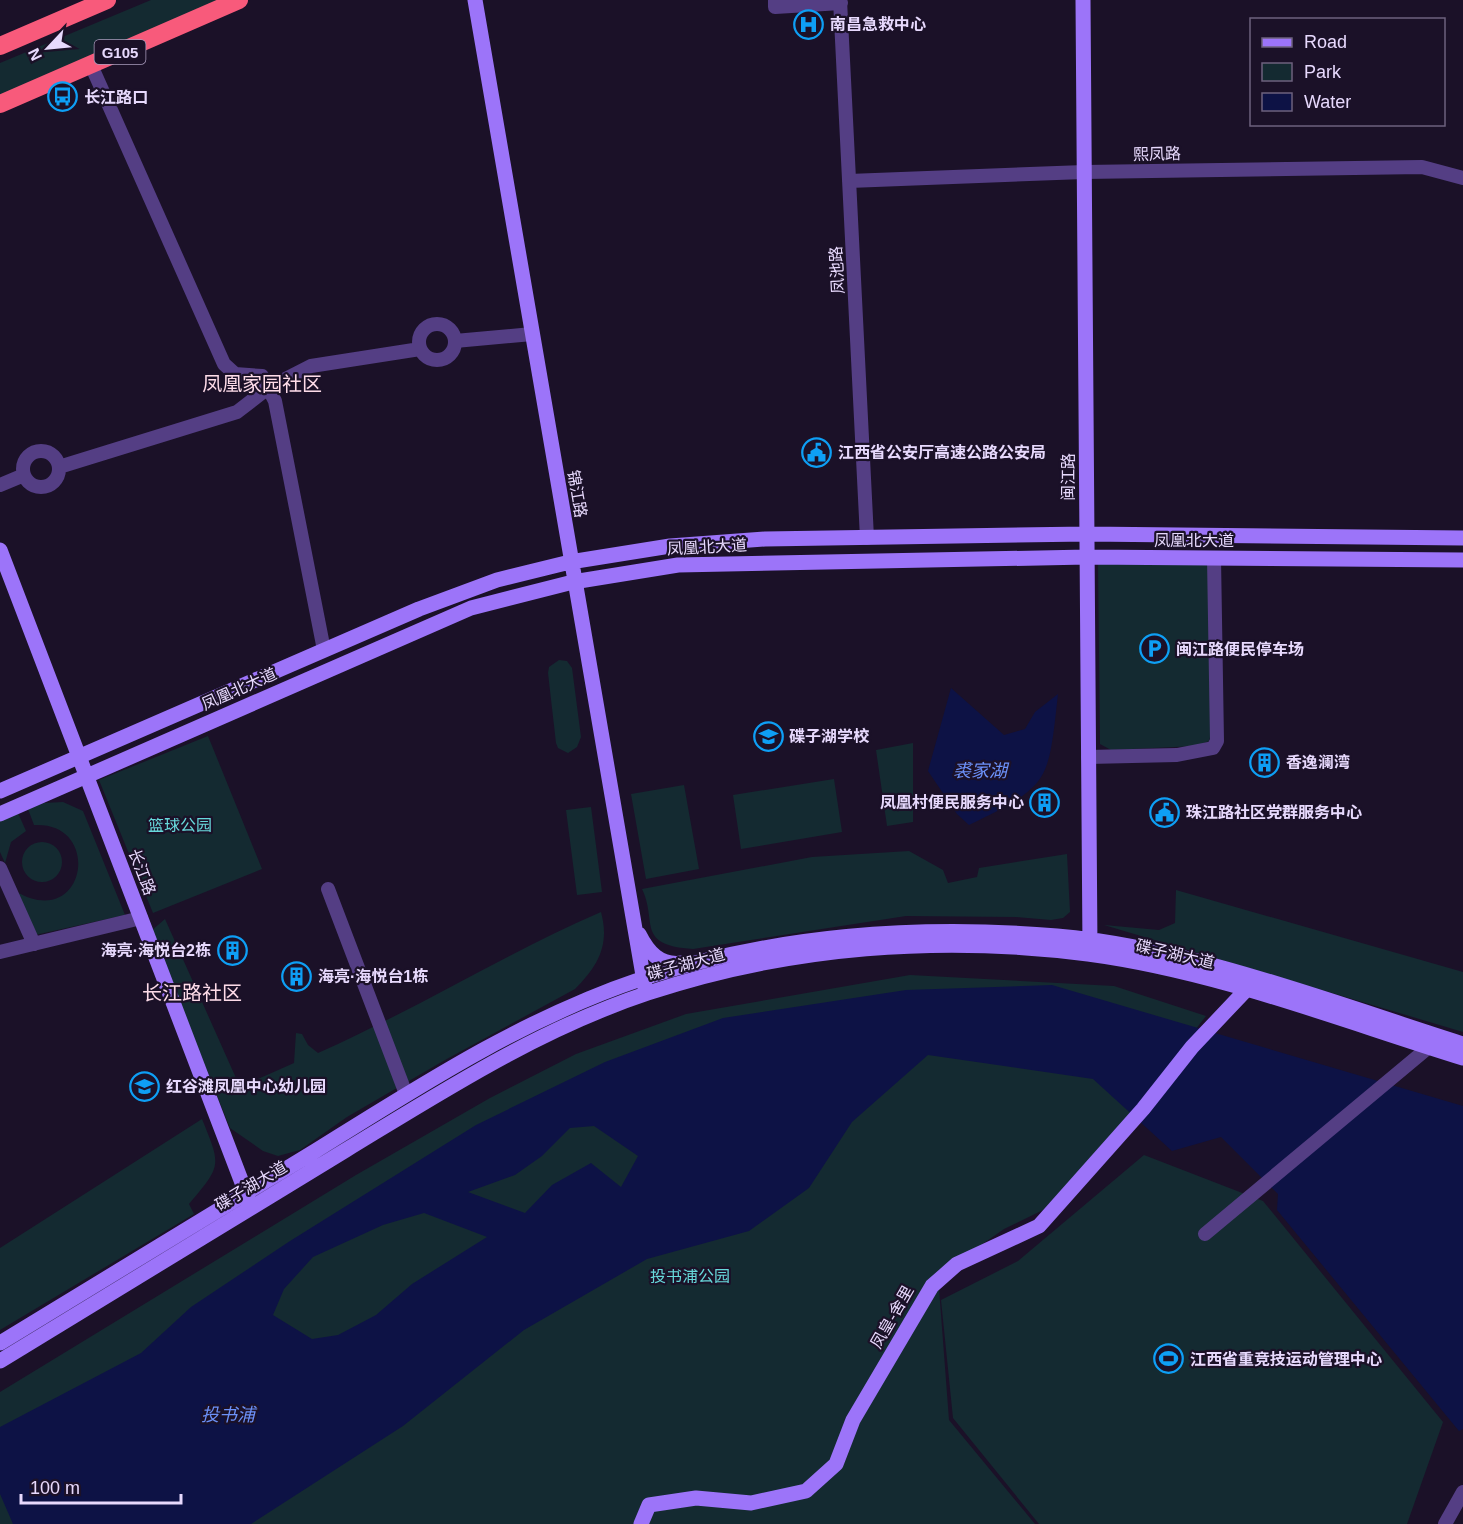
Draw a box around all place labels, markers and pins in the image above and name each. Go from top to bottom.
hospital icon: 南昌急救中心 [793,8,825,40]
place label: 南昌急救中心 [830,16,926,33]
bus stop icon: 长江路口 [47,81,79,113]
place label: 长江路口 [84,89,148,106]
public building icon: 江西省公安厅高速公路公安局 [801,436,833,468]
place label: 江西省公安厅高速公路公安局 [838,444,1046,461]
parking icon: 闽江路便民停车场 [1139,633,1171,665]
place label: 闽江路便民停车场 [1176,641,1304,658]
school or university icon: 碟子湖学校 [752,720,784,752]
place label: 碟子湖学校 [789,727,870,745]
building icon: 香逸澜湾 [1249,746,1281,778]
place label: 香逸澜湾 [1286,753,1350,771]
building icon: 凤凰村便民服务中心 [1029,786,1061,818]
place label: 凤凰村便民服务中心 [880,793,1024,811]
public building icon: 珠江路社区党群服务中心 [1149,796,1181,828]
place label: 珠江路社区党群服务中心 [1186,803,1362,821]
building icon: 海亮·海悦台2栋 [216,934,248,966]
place label: 海亮·海悦台2栋 [101,941,211,959]
building icon: 海亮·海悦台1栋 [281,960,313,992]
place label: 海亮·海悦台1栋 [318,967,428,985]
school or university icon: 红谷滩凤凰中心幼儿园 [129,1070,161,1102]
place label: 红谷滩凤凰中心幼儿园 [166,1077,326,1095]
sports icon: 江西省重竞技运动管理中心 [1153,1343,1185,1375]
place label: 江西省重竞技运动管理中心 [1190,1351,1382,1368]

